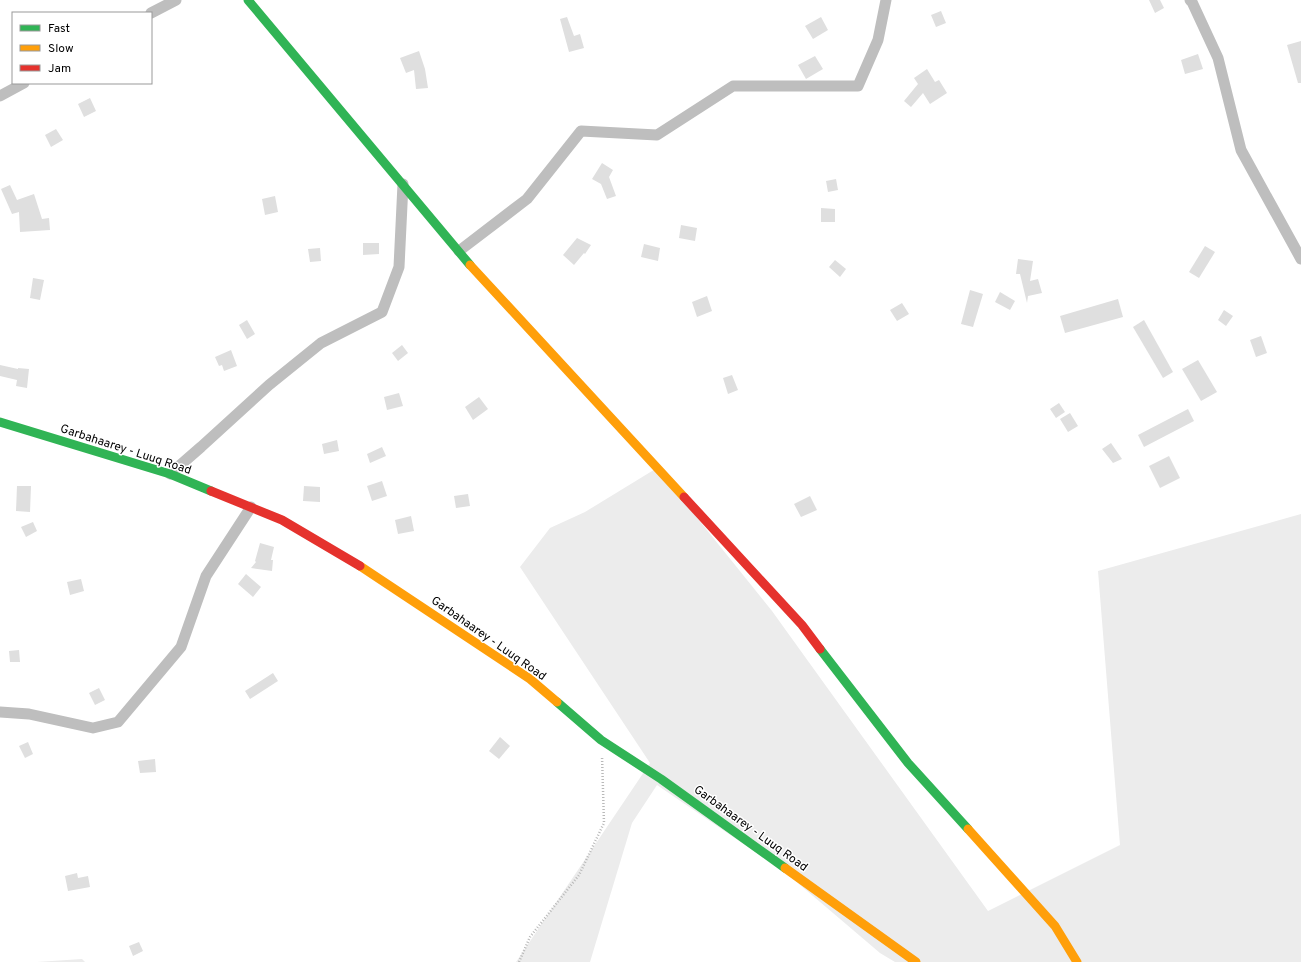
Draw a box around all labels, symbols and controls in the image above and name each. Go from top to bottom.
legend [12,12,152,84]
text: Fast [48,21,70,37]
text: Slow [48,41,74,57]
text: Jam [48,61,71,77]
street label: Garbahaarey - Luuq Road [58,421,193,479]
street label: Garbahaarey - Luuq Road [428,593,549,685]
street label: Garbahaarey - Luuq Road [690,782,811,876]

